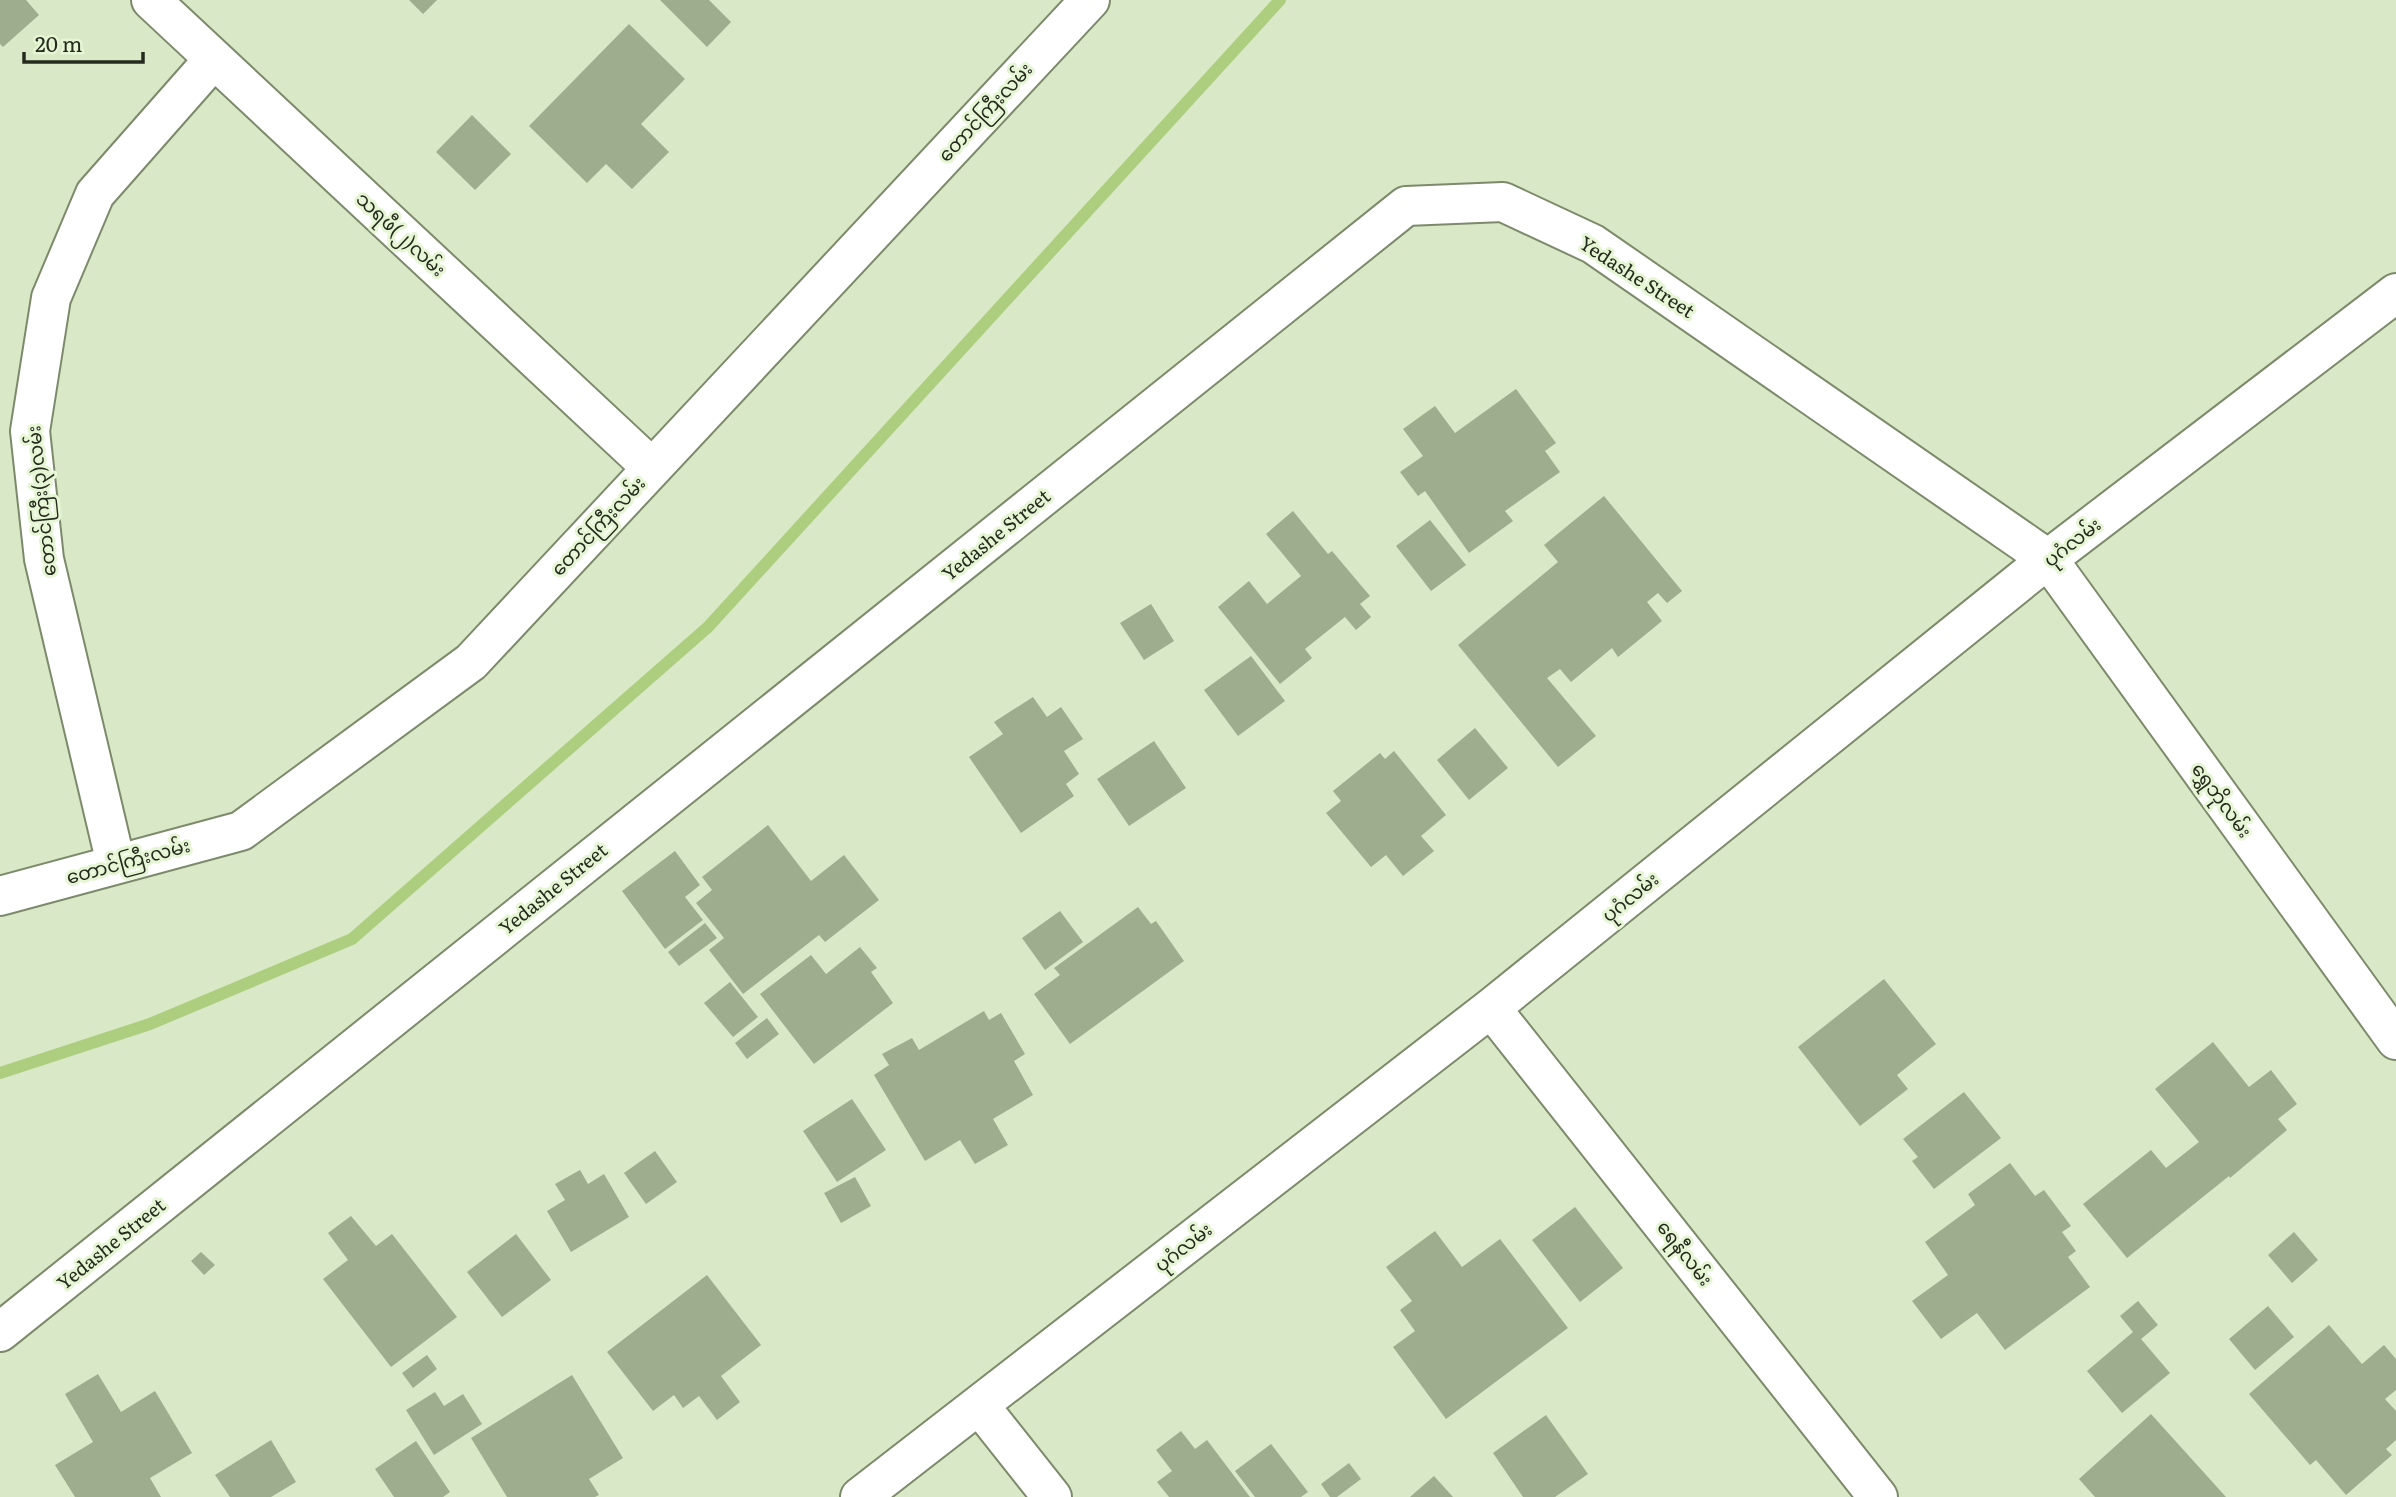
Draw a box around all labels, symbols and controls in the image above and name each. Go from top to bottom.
scale bar [24,21,144,65]
text: 20 m [35,27,82,58]
street label: တောင်ကြီးလမ်း [931,55,1040,169]
street label: သရဖီ(၂)လမ်း [349,184,453,284]
street label: Yedashe Street [1574,228,1701,324]
street label: တောင်ကြီး(၃)လမ်း [18,424,65,578]
street label: တောင်ကြီးလမ်း [544,469,653,583]
street label: Yedashe Street [935,481,1056,587]
street label: ပုဂံလမ်း [2037,510,2109,576]
street label: ရွှေဘိုလမ်း [2183,756,2260,845]
street label: တောင်ကြီးလမ်း [63,830,194,893]
street label: Yedashe Street [492,835,613,941]
street label: ပုဂံလမ်း [1595,864,1666,931]
street label: Yedashe Street [50,1190,171,1296]
street label: ရေနီလမ်း [1649,1214,1720,1293]
street label: ပုဂံလမ်း [1148,1215,1220,1281]

